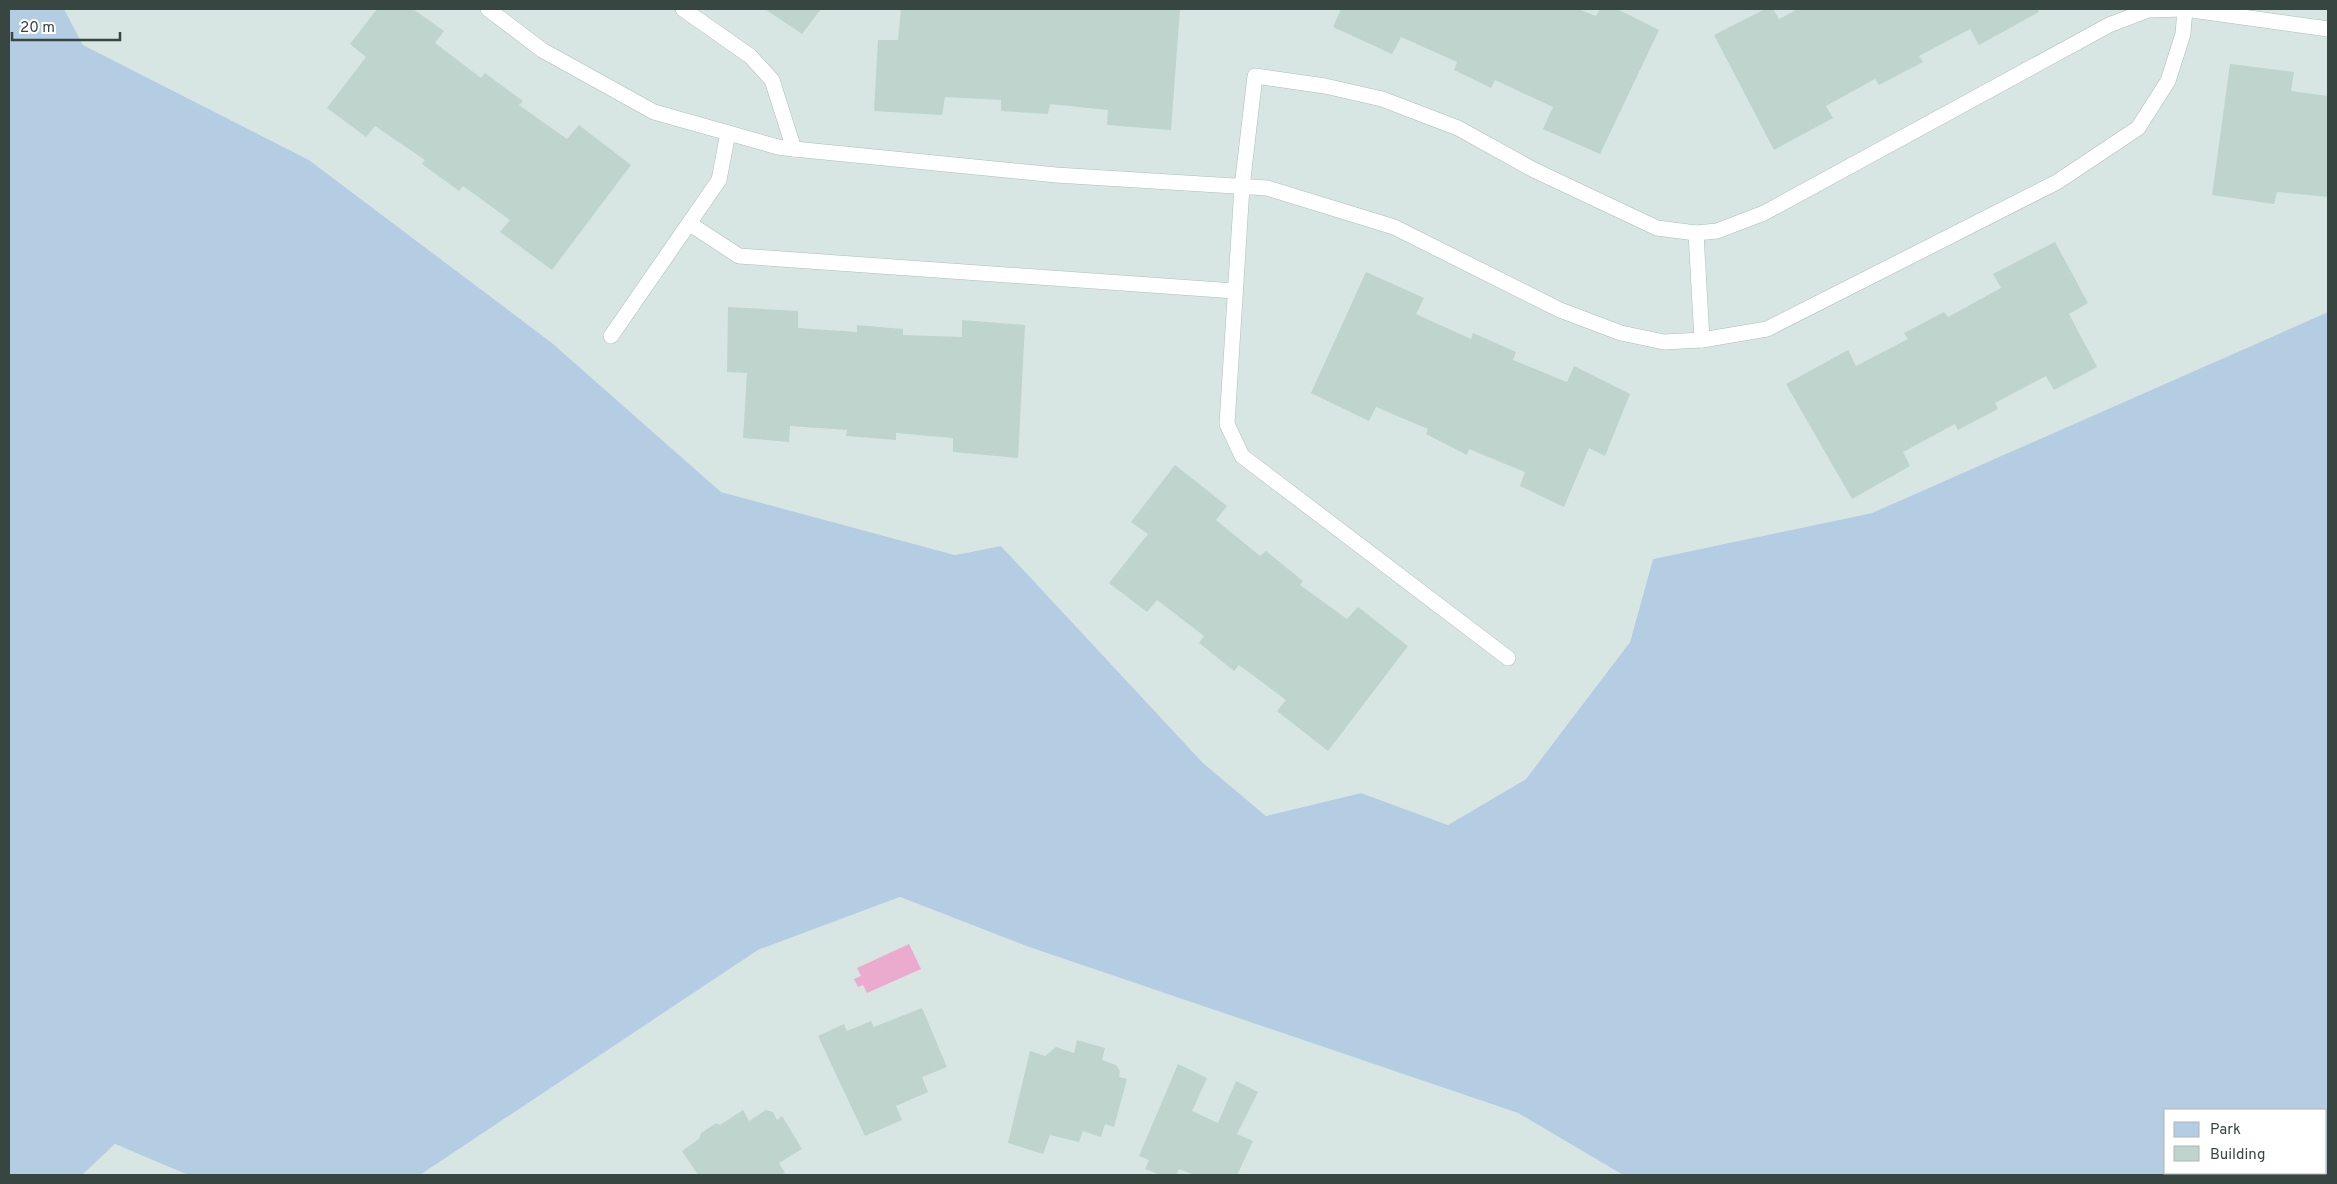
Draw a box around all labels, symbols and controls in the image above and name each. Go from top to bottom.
scale bar [12,10,120,42]
text: 20 m [20,19,55,38]
legend [2164,1109,2327,1174]
text: Park [2210,1121,2241,1140]
text: Building [2210,1146,2265,1165]

